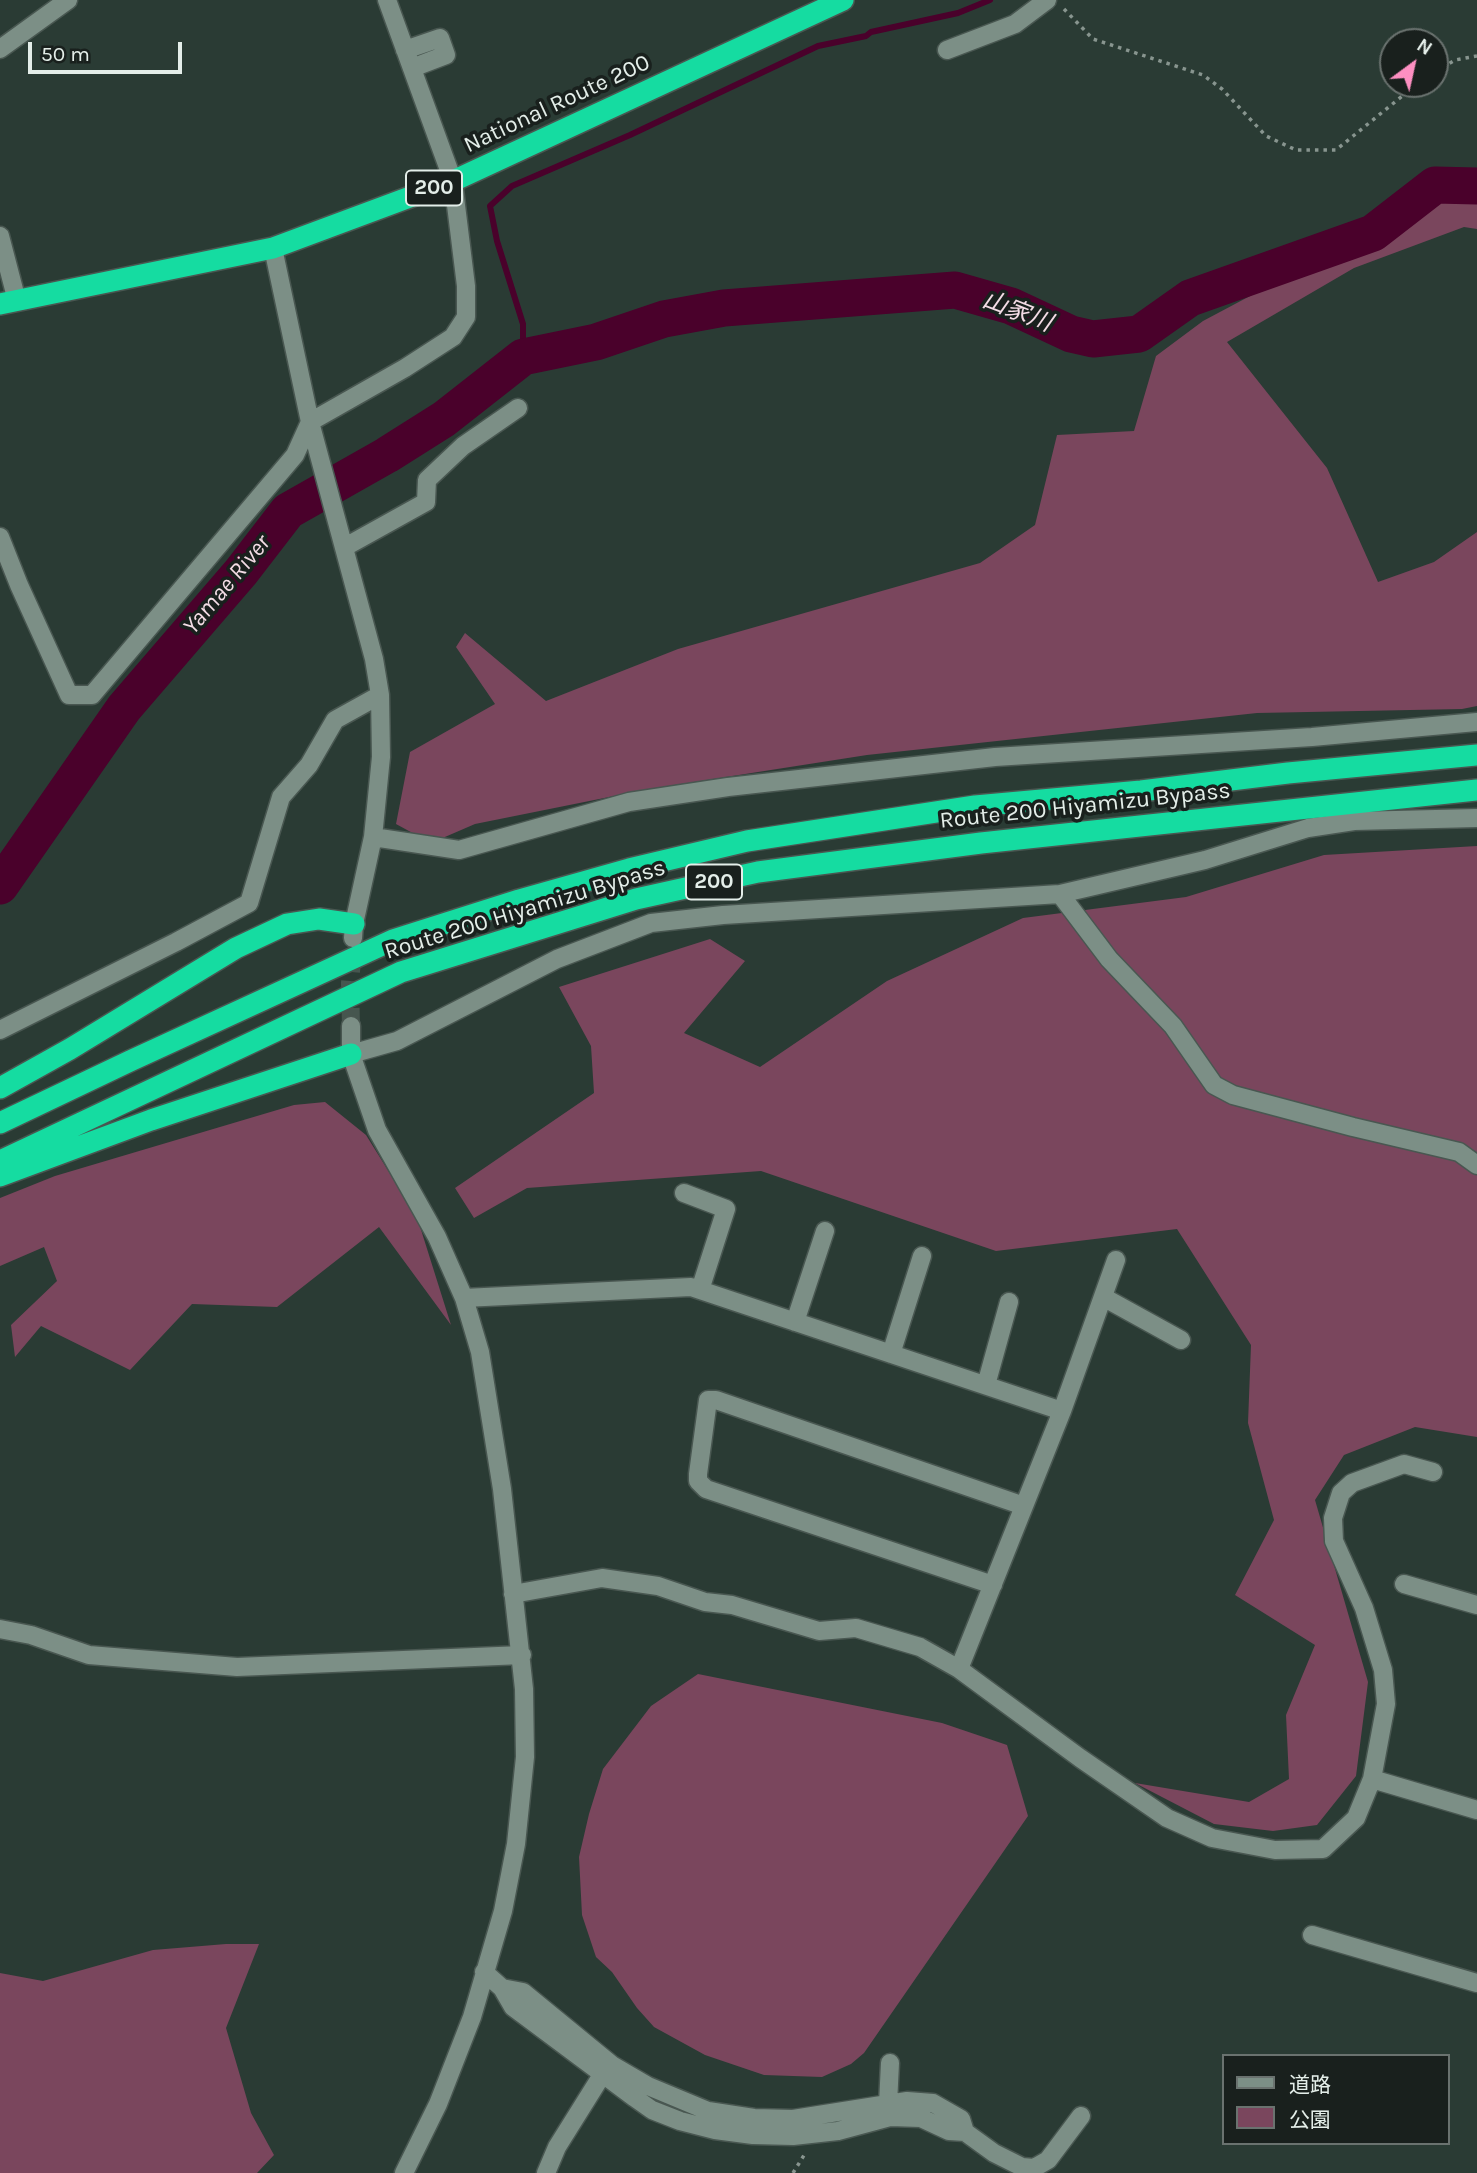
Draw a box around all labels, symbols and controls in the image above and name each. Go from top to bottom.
scale bar [32,28,186,72]
north arrow [1379,28,1449,98]
text: N [1413,34,1436,60]
text: 50 m [41,42,90,66]
street label: National Route 200 [460,49,654,159]
road number: 200 [406,170,462,206]
water label: 山家川 [978,286,1056,338]
water label: Yamae River [177,529,277,641]
street label: Route 200 Hiyamizu Bypass [938,777,1232,835]
street label: Route 200 Hiyamizu Bypass [381,854,669,966]
road number: 200 [686,864,742,900]
legend [1222,2054,1449,2145]
text: 道路 [1289,2073,1331,2097]
text: 公園 [1289,2108,1331,2132]

